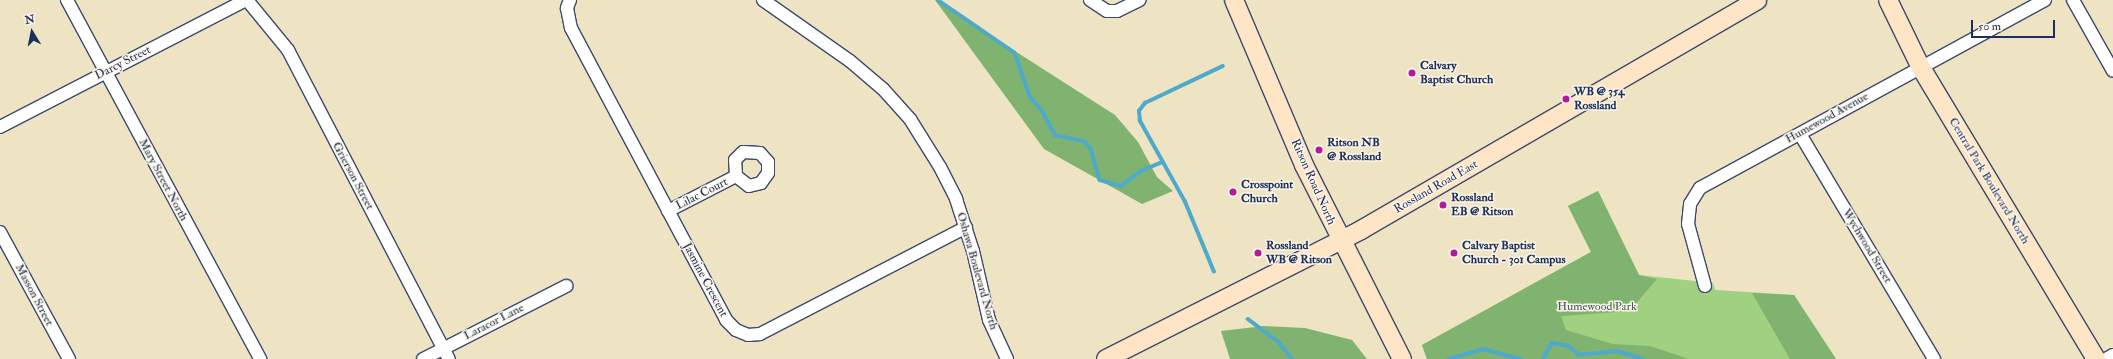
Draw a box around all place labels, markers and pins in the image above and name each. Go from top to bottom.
place label: Calvary Baptist Church [1420,59,1493,87]
marker: Calvary Baptist Church [1407,68,1417,78]
place label: WB @ 354 Rossland [1574,85,1624,113]
marker: WB @ 354 Rossland [1561,94,1571,104]
place label: Ritson NB @ Rossland [1327,136,1381,164]
marker: Ritson NB @ Rossland [1314,145,1324,155]
place label: Crosspoint Church [1241,178,1293,206]
marker: Crosspoint Church [1228,187,1238,197]
place label: Rossland EB @ Ritson [1451,191,1513,219]
marker: Rossland EB @ Ritson [1438,200,1448,210]
place label: Rossland WB @ Ritson [1266,239,1332,267]
place label: Calvary Baptist Church - 301 Campus [1462,239,1566,267]
marker: Rossland WB @ Ritson [1253,248,1263,258]
marker: Calvary Baptist Church - 301 Campus [1449,248,1459,258]

